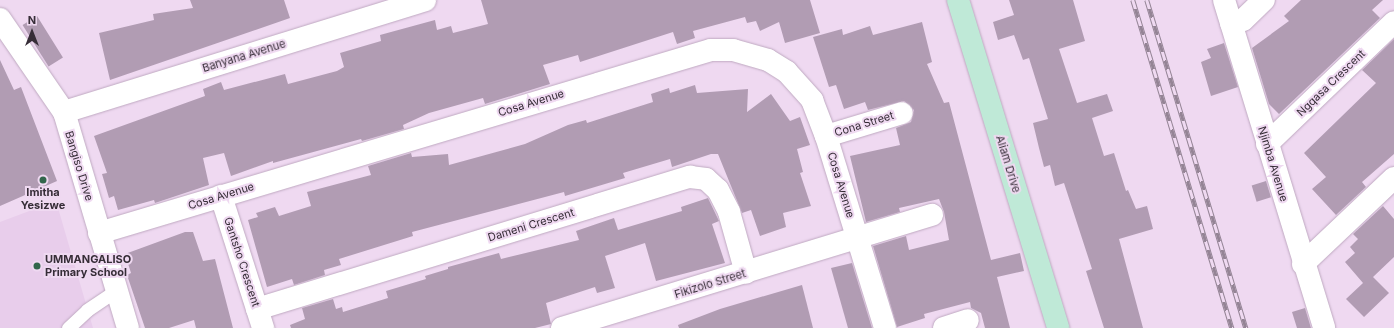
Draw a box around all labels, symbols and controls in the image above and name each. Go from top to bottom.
north arrow [12,12,52,52]
text: N [28,13,36,27]
street label: Banyana Avenue [201,37,287,75]
street label: Ngqasa Crescent [1294,47,1368,119]
street label: Cosa Avenue [496,87,566,119]
street label: Cona Street [833,109,895,139]
street label: Njimba Avenue [1255,125,1291,203]
street label: Bangiso Drive [62,130,96,202]
street label: Aliam Drive [993,134,1023,194]
street label: Cosa Avenue [825,150,857,220]
marker: Imitha Yesizwe [38,175,48,185]
street label: Cosa Avenue [186,180,256,212]
place label: Imitha Yesizwe [21,186,65,212]
street label: Dameni Crescent [486,206,576,244]
street label: Gantsho Crescent [221,216,263,308]
place label: UMMANGALISO Primary School [45,253,131,279]
marker: UMMANGALISO Primary School [32,261,42,271]
street label: Fikizolo Street [673,267,747,301]

